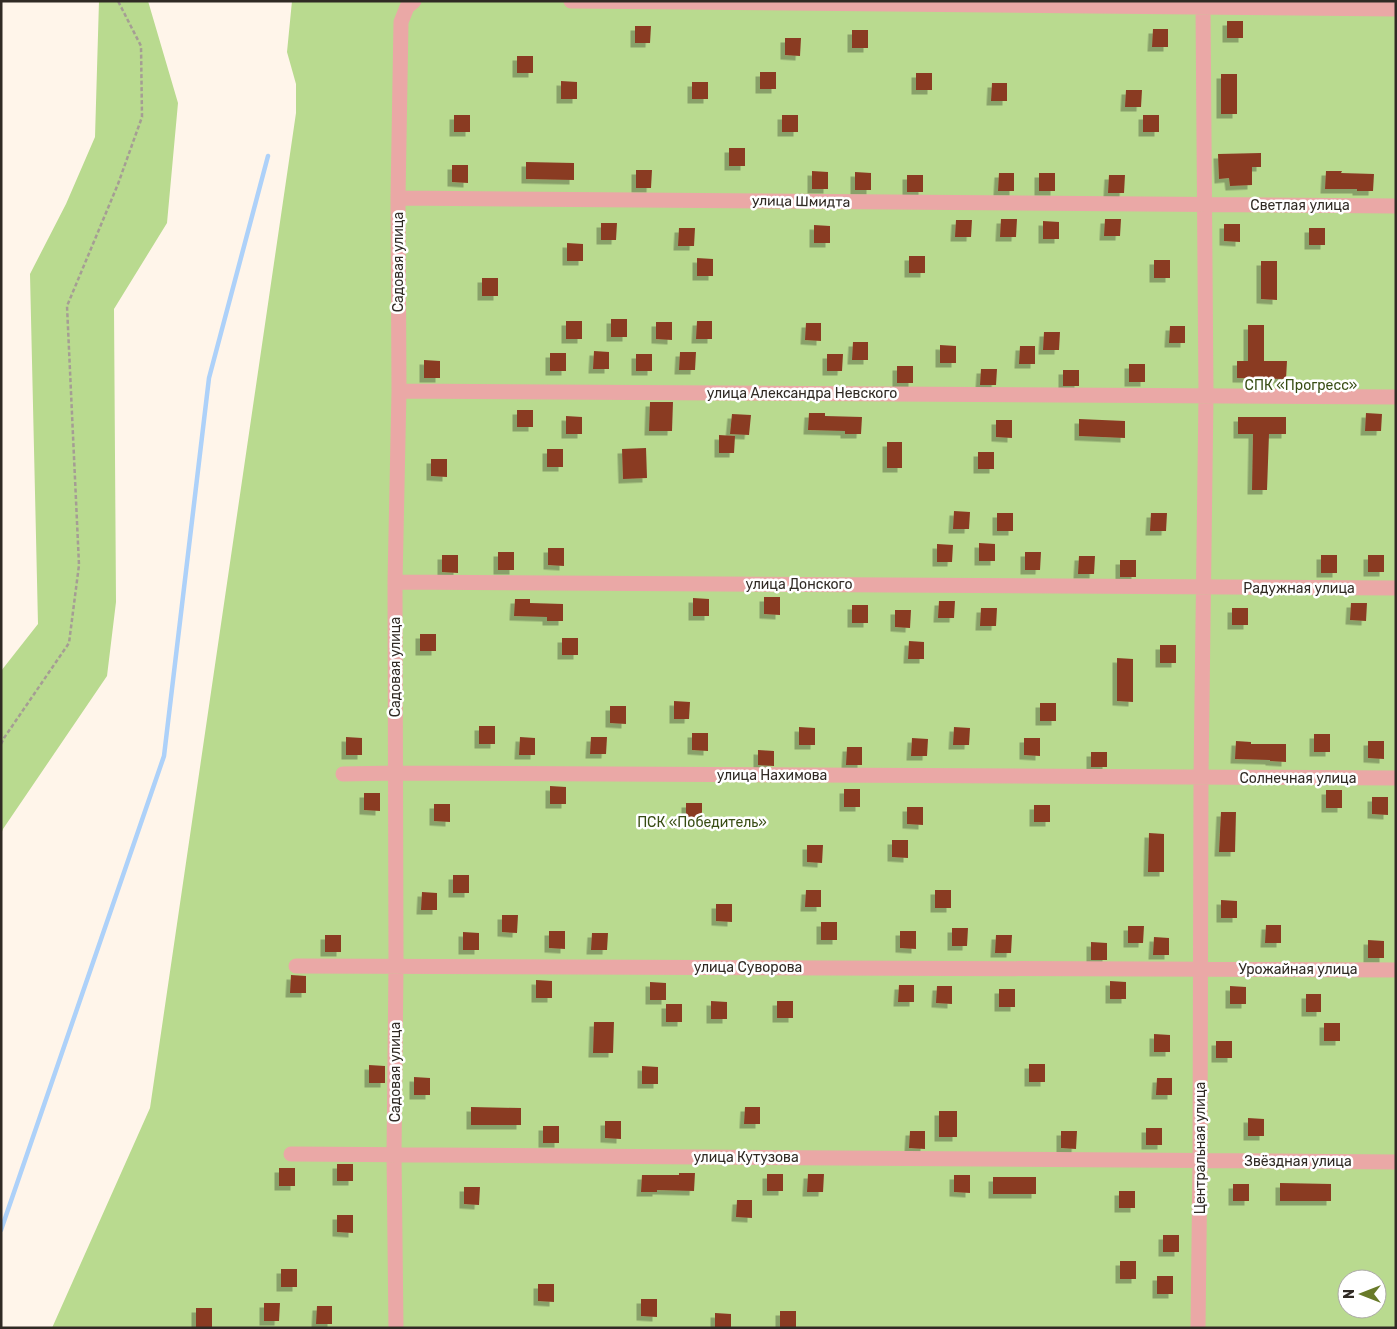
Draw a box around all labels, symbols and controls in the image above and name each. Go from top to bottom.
street label: улица Шмидта [752,192,850,211]
street label: Светлая улица [1250,197,1350,214]
street label: Садовая улица [390,212,407,312]
park label: СПК «Прогресс» [1245,377,1357,394]
street label: улица Александра Невского [707,385,897,402]
street label: улица Донского [745,576,853,593]
street label: Радужная улица [1243,580,1355,597]
street label: Садовая улица [387,617,404,717]
street label: улица Нахимова [717,767,827,784]
street label: Солнечная улица [1240,770,1357,787]
park label: ПСК «Победитель» [637,814,767,831]
street label: улица Суворова [694,959,802,976]
street label: Урожайная улица [1238,961,1358,978]
street label: Садовая улица [387,1022,404,1122]
street label: Центральная улица [1192,1082,1209,1214]
street label: улица Кутузова [693,1149,799,1166]
street label: Звёздная улица [1244,1153,1352,1170]
north arrow [1337,1269,1387,1319]
text: N [1341,1289,1358,1299]

